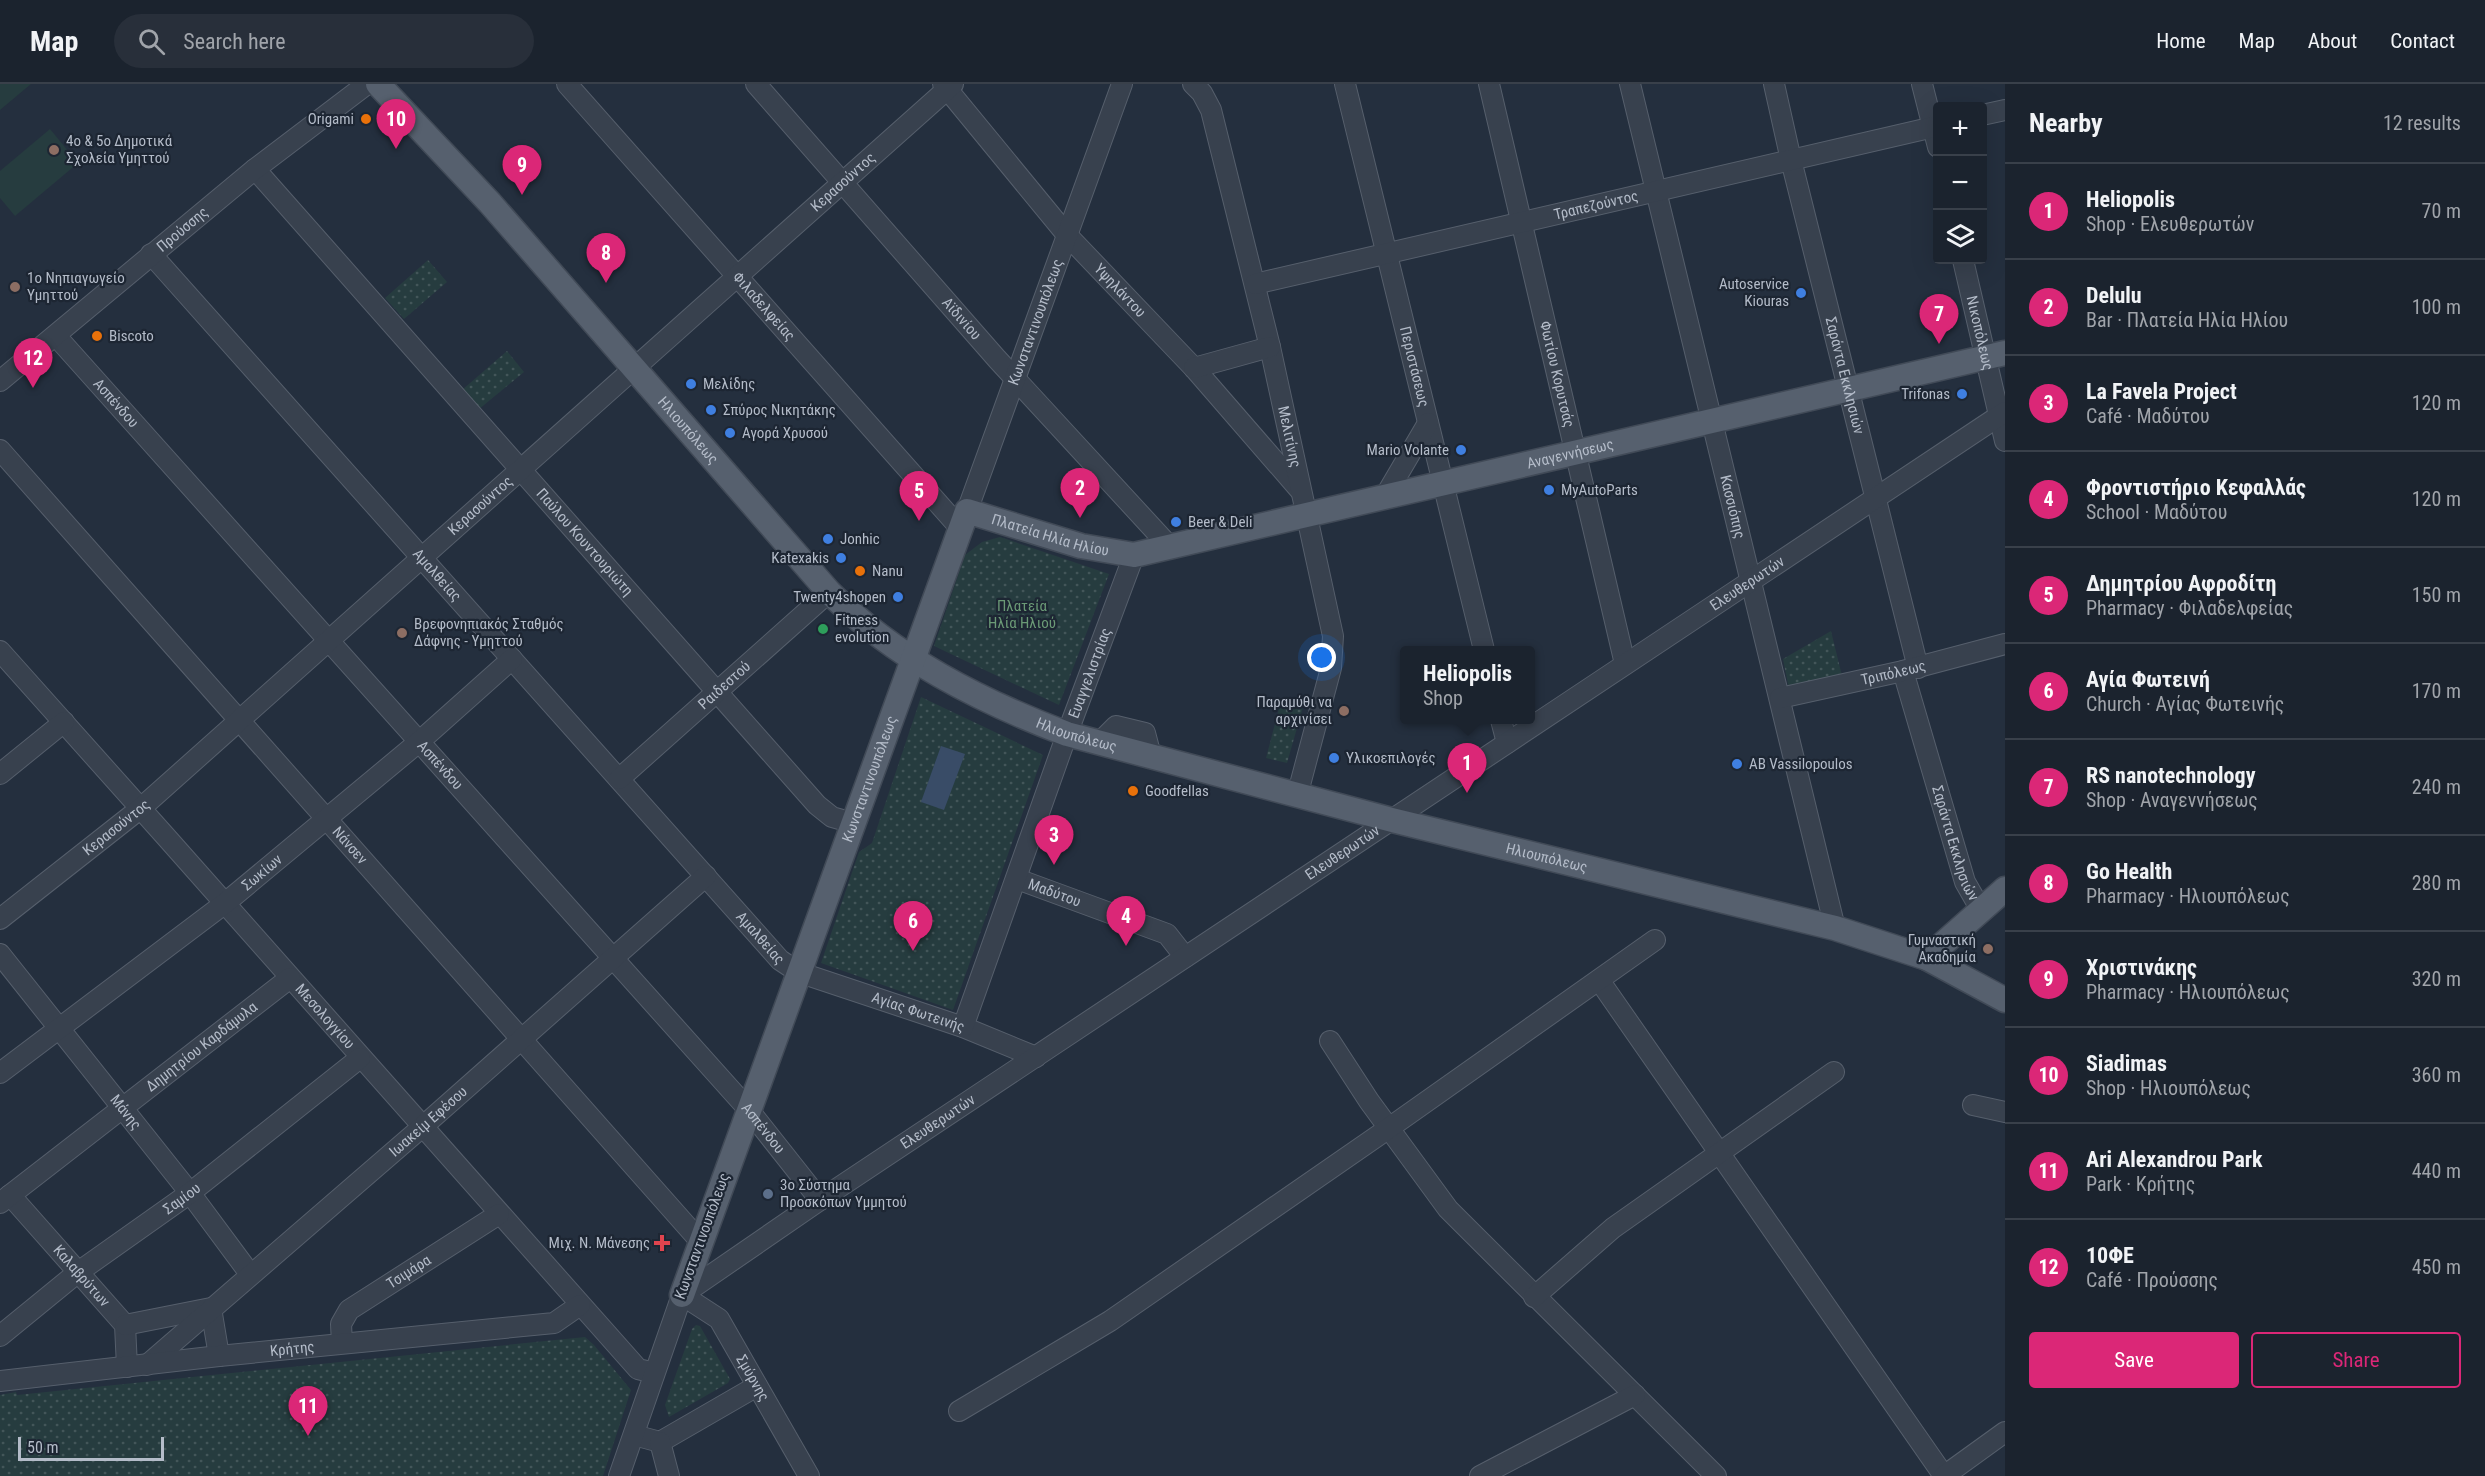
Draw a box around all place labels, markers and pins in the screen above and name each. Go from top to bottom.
pin: 10 [376,100,416,149]
place label: Origami [308,110,354,128]
marker: Origami [359,112,373,126]
place label: 4ο & 5ο Δημοτικά Σχολεία Υμηττού [66,132,173,167]
marker: 4ο & 5ο Δημοτικά Σχολεία Υμηττού [47,143,61,157]
pin: 9 [502,146,542,195]
pin: 8 [586,234,626,283]
place label: 1ο Νηπιαγωγείο Υμηττού [27,269,125,304]
place label: Autoservice Kiouras [1719,275,1789,310]
marker: 1ο Νηπιαγωγείο Υμηττού [8,280,22,294]
marker: Autoservice Kiouras [1794,286,1808,300]
pin: 7 [1920,294,1958,344]
place label: Biscoto [109,327,154,345]
marker: Biscoto [90,329,104,343]
pin: 12 [14,338,52,388]
place label: Μελίδης [703,375,755,393]
marker: Μελίδης [684,377,698,391]
place label: Trifonas [1901,385,1950,403]
marker: Trifonas [1955,387,1969,401]
place label: Σπύρος Νικητάκης [723,401,836,419]
marker: Σπύρος Νικητάκης [704,403,718,417]
place label: Αγορά Χρυσού [742,424,828,442]
marker: Αγορά Χρυσού [723,426,737,440]
place label: Mario Volante [1367,441,1449,459]
marker: Mario Volante [1454,443,1468,457]
pin: 2 [1060,468,1100,518]
pin: 5 [900,472,938,521]
place label: MyAutoParts [1561,481,1638,499]
marker: MyAutoParts [1542,483,1556,497]
place label: Beer & Deli [1188,513,1252,531]
marker: Beer & Deli [1169,515,1183,529]
place label: Jonhic [840,530,880,548]
marker: Jonhic [821,532,835,546]
place label: Katexakis [771,549,829,567]
marker: Katexakis [834,551,848,565]
place label: Nanu [872,562,903,580]
marker: Nanu [853,564,867,578]
place label: Twenty4shopen [793,588,886,606]
marker: Twenty4shopen [891,590,905,604]
place label: Fitness evolution [835,611,889,646]
place label: Βρεφονηπιακός Σταθμός Δάφνης - Υμηττού [414,615,564,650]
marker: Fitness evolution [816,622,830,636]
marker: Βρεφονηπιακός Σταθμός Δάφνης - Υμηττού [395,626,409,640]
place label: Παραμύθι να αρχινίσει [1257,693,1333,728]
marker: Παραμύθι να αρχινίσει [1337,704,1351,718]
pin: 1 [1448,744,1486,793]
place label: Υλικοεπιλογές [1346,749,1436,767]
marker: Υλικοεπιλογές [1327,751,1341,765]
place label: AB Vassilopoulos [1749,755,1853,773]
marker: AB Vassilopoulos [1730,757,1744,771]
place label: Goodfellas [1145,782,1209,800]
marker: Goodfellas [1126,784,1140,798]
pin: 3 [1034,816,1074,865]
pin: 4 [1106,896,1146,946]
pin: 6 [894,902,932,951]
place label: Γυμναστική Ακαδημία [1908,931,1977,966]
marker: Γυμναστική Ακαδημία [1981,942,1995,956]
place label: 3o Σύστημα Προσκόπων Υμμητού [780,1176,907,1211]
marker: 3o Σύστημα Προσκόπων Υμμητού [761,1187,775,1201]
place label: Μιχ. Ν. Μάνεσης [548,1234,650,1252]
marker: Μιχ. Ν. Μάνεσης [655,1236,669,1250]
pin: 11 [288,1386,328,1436]

